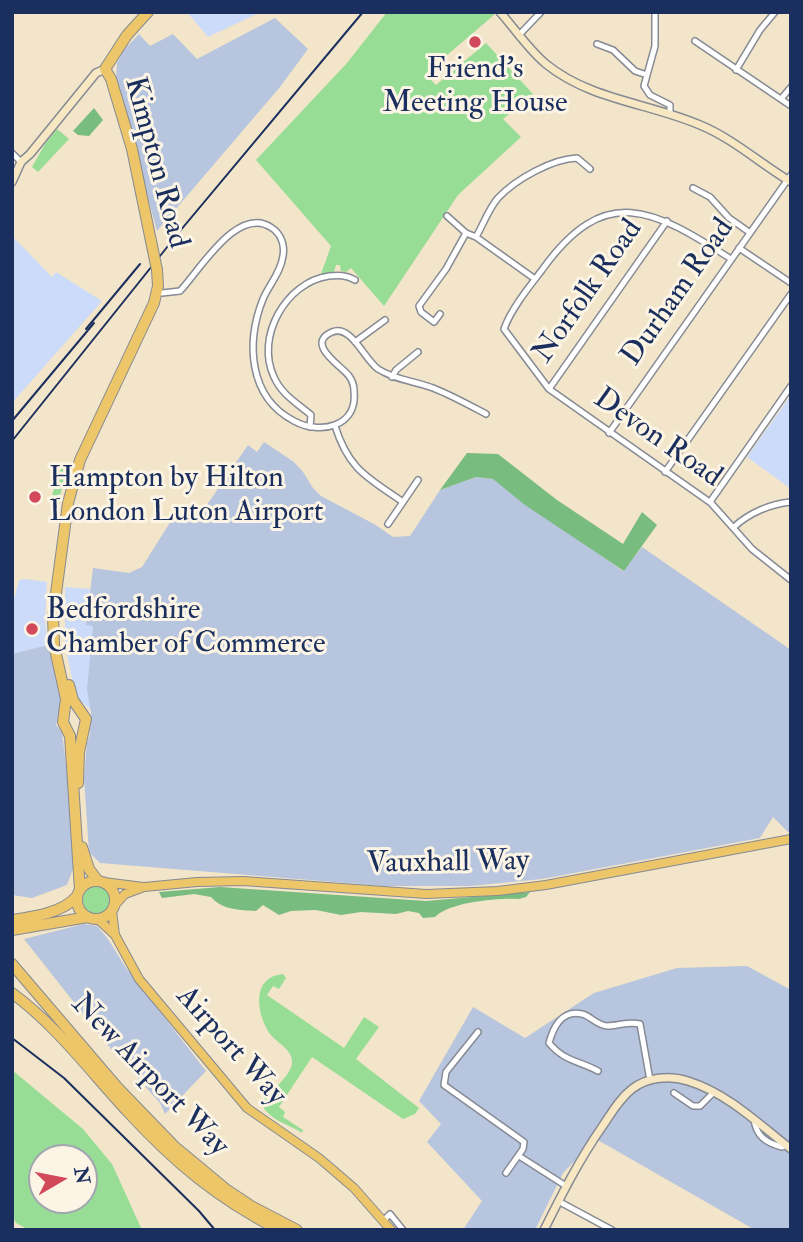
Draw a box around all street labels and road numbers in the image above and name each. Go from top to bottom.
street label: Kimpton Road [115,73,195,253]
street label: Durham Road [615,212,743,374]
street label: Norfolk Road [526,213,652,371]
street label: Devon Road [586,382,728,496]
street label: Vauxhall Way [366,845,530,883]
street label: Airport Way [167,980,293,1114]
street label: New Airport Way [63,987,235,1165]

